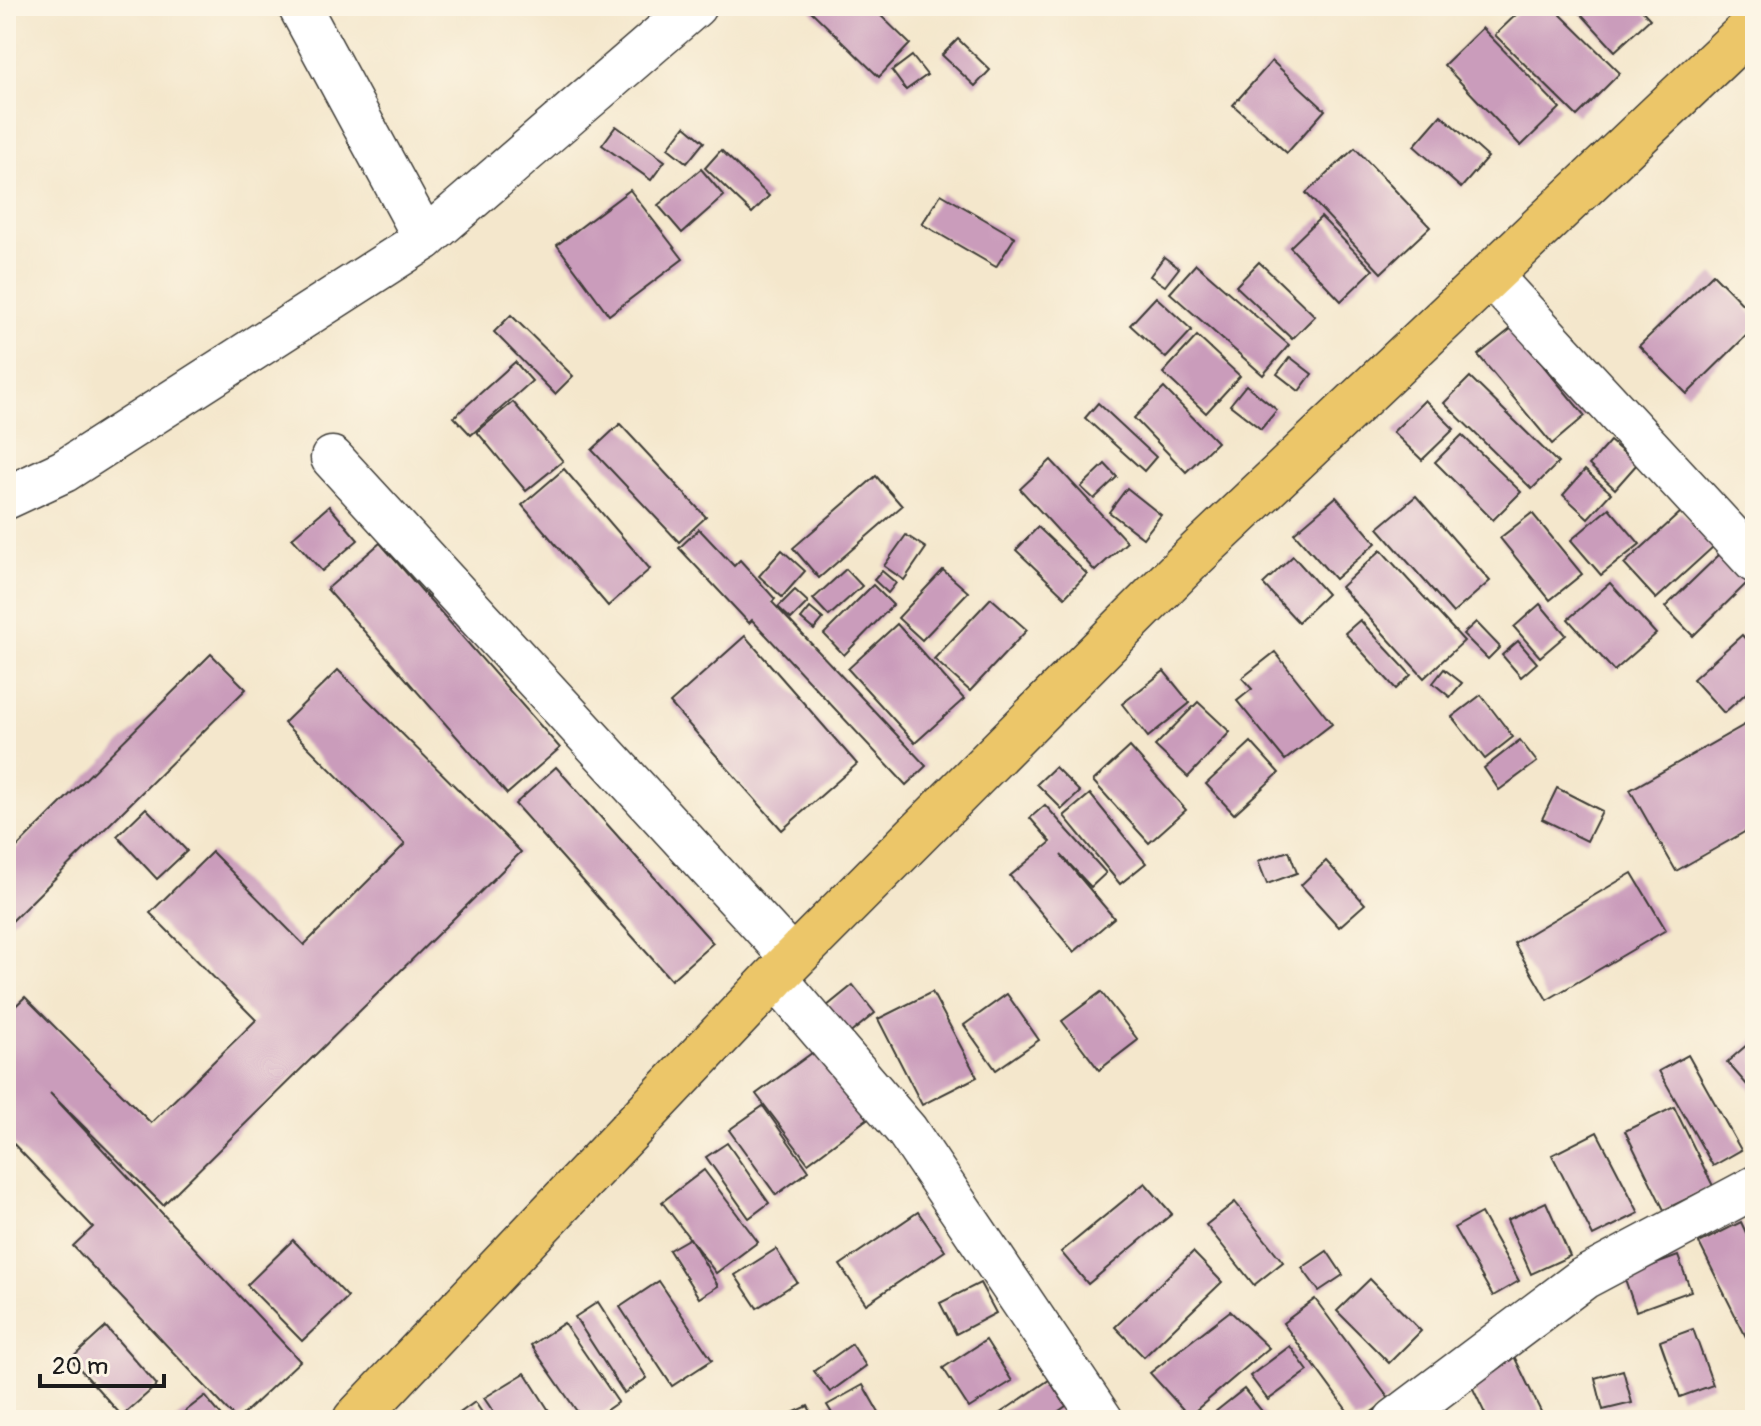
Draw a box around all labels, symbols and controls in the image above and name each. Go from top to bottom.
scale bar [40,1338,164,1388]
text: 20 m [52,1352,108,1381]

